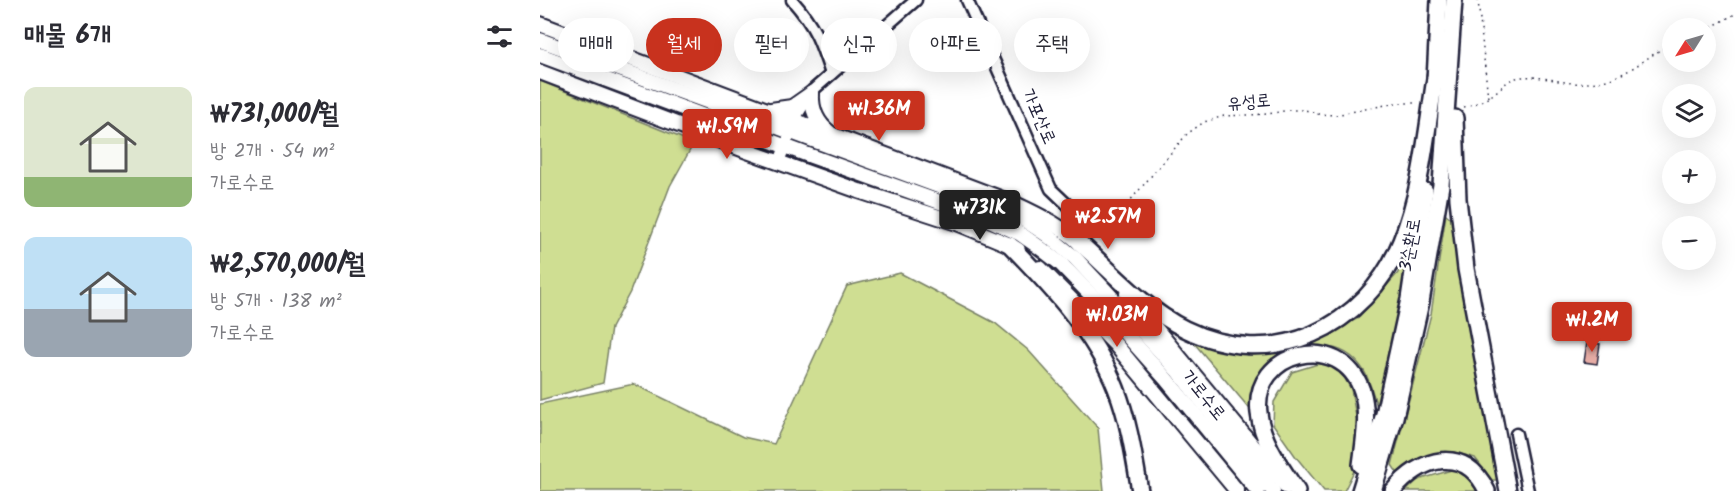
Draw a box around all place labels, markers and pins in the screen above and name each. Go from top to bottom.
pin: ₩1.36M [830,91,928,142]
pin: ₩1.59M [678,109,776,160]
pin: ₩731K [938,190,1022,241]
pin: ₩2.57M [1059,199,1157,250]
pin: ₩1.03M [1068,297,1166,348]
pin: ₩1.2M [1550,302,1634,353]

